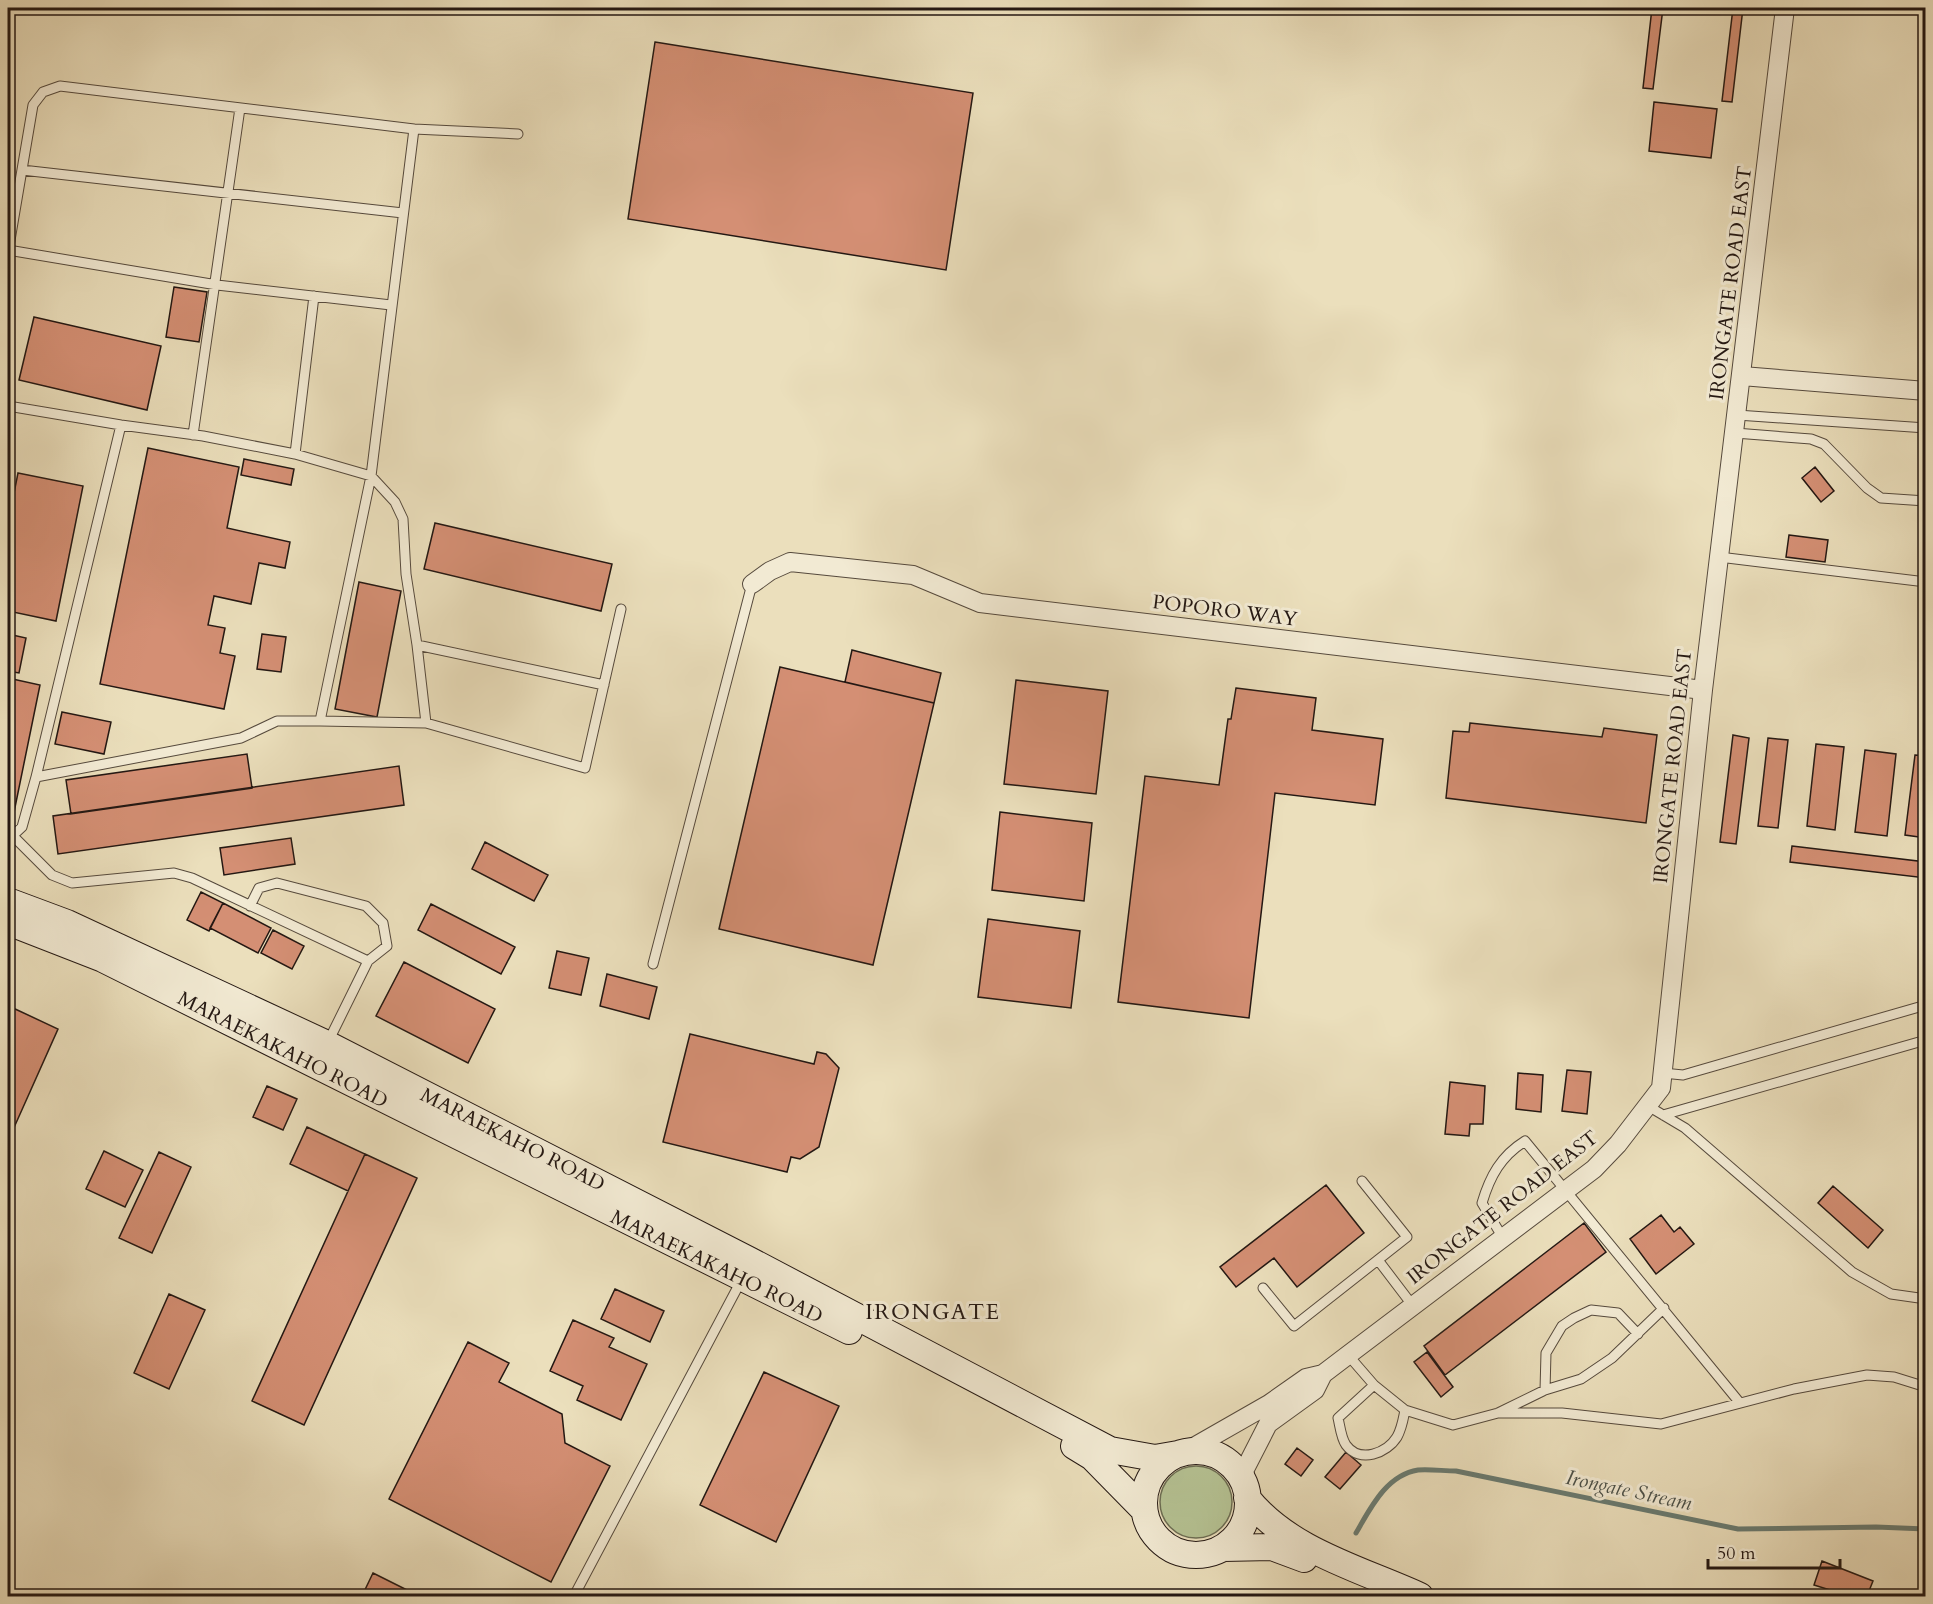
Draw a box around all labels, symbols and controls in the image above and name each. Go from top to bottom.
street label: IRONGATE ROAD EAST [1703,164,1758,402]
street label: POPORO WAY [1151,588,1299,633]
street label: IRONGATE ROAD EAST [1647,647,1698,885]
street label: MARAEKAKAHO ROAD [173,985,393,1114]
street label: MARAEKAHO ROAD [416,1081,610,1198]
street label: IRONGATE ROAD EAST [1401,1124,1604,1291]
street label: MARAEKAKAHO ROAD [606,1203,827,1330]
district label: IRONGATE [865,1297,1001,1327]
water label: Irongate Stream [1563,1463,1695,1518]
scale bar [1708,1532,1840,1570]
text: 50 m [1717,1541,1756,1566]

